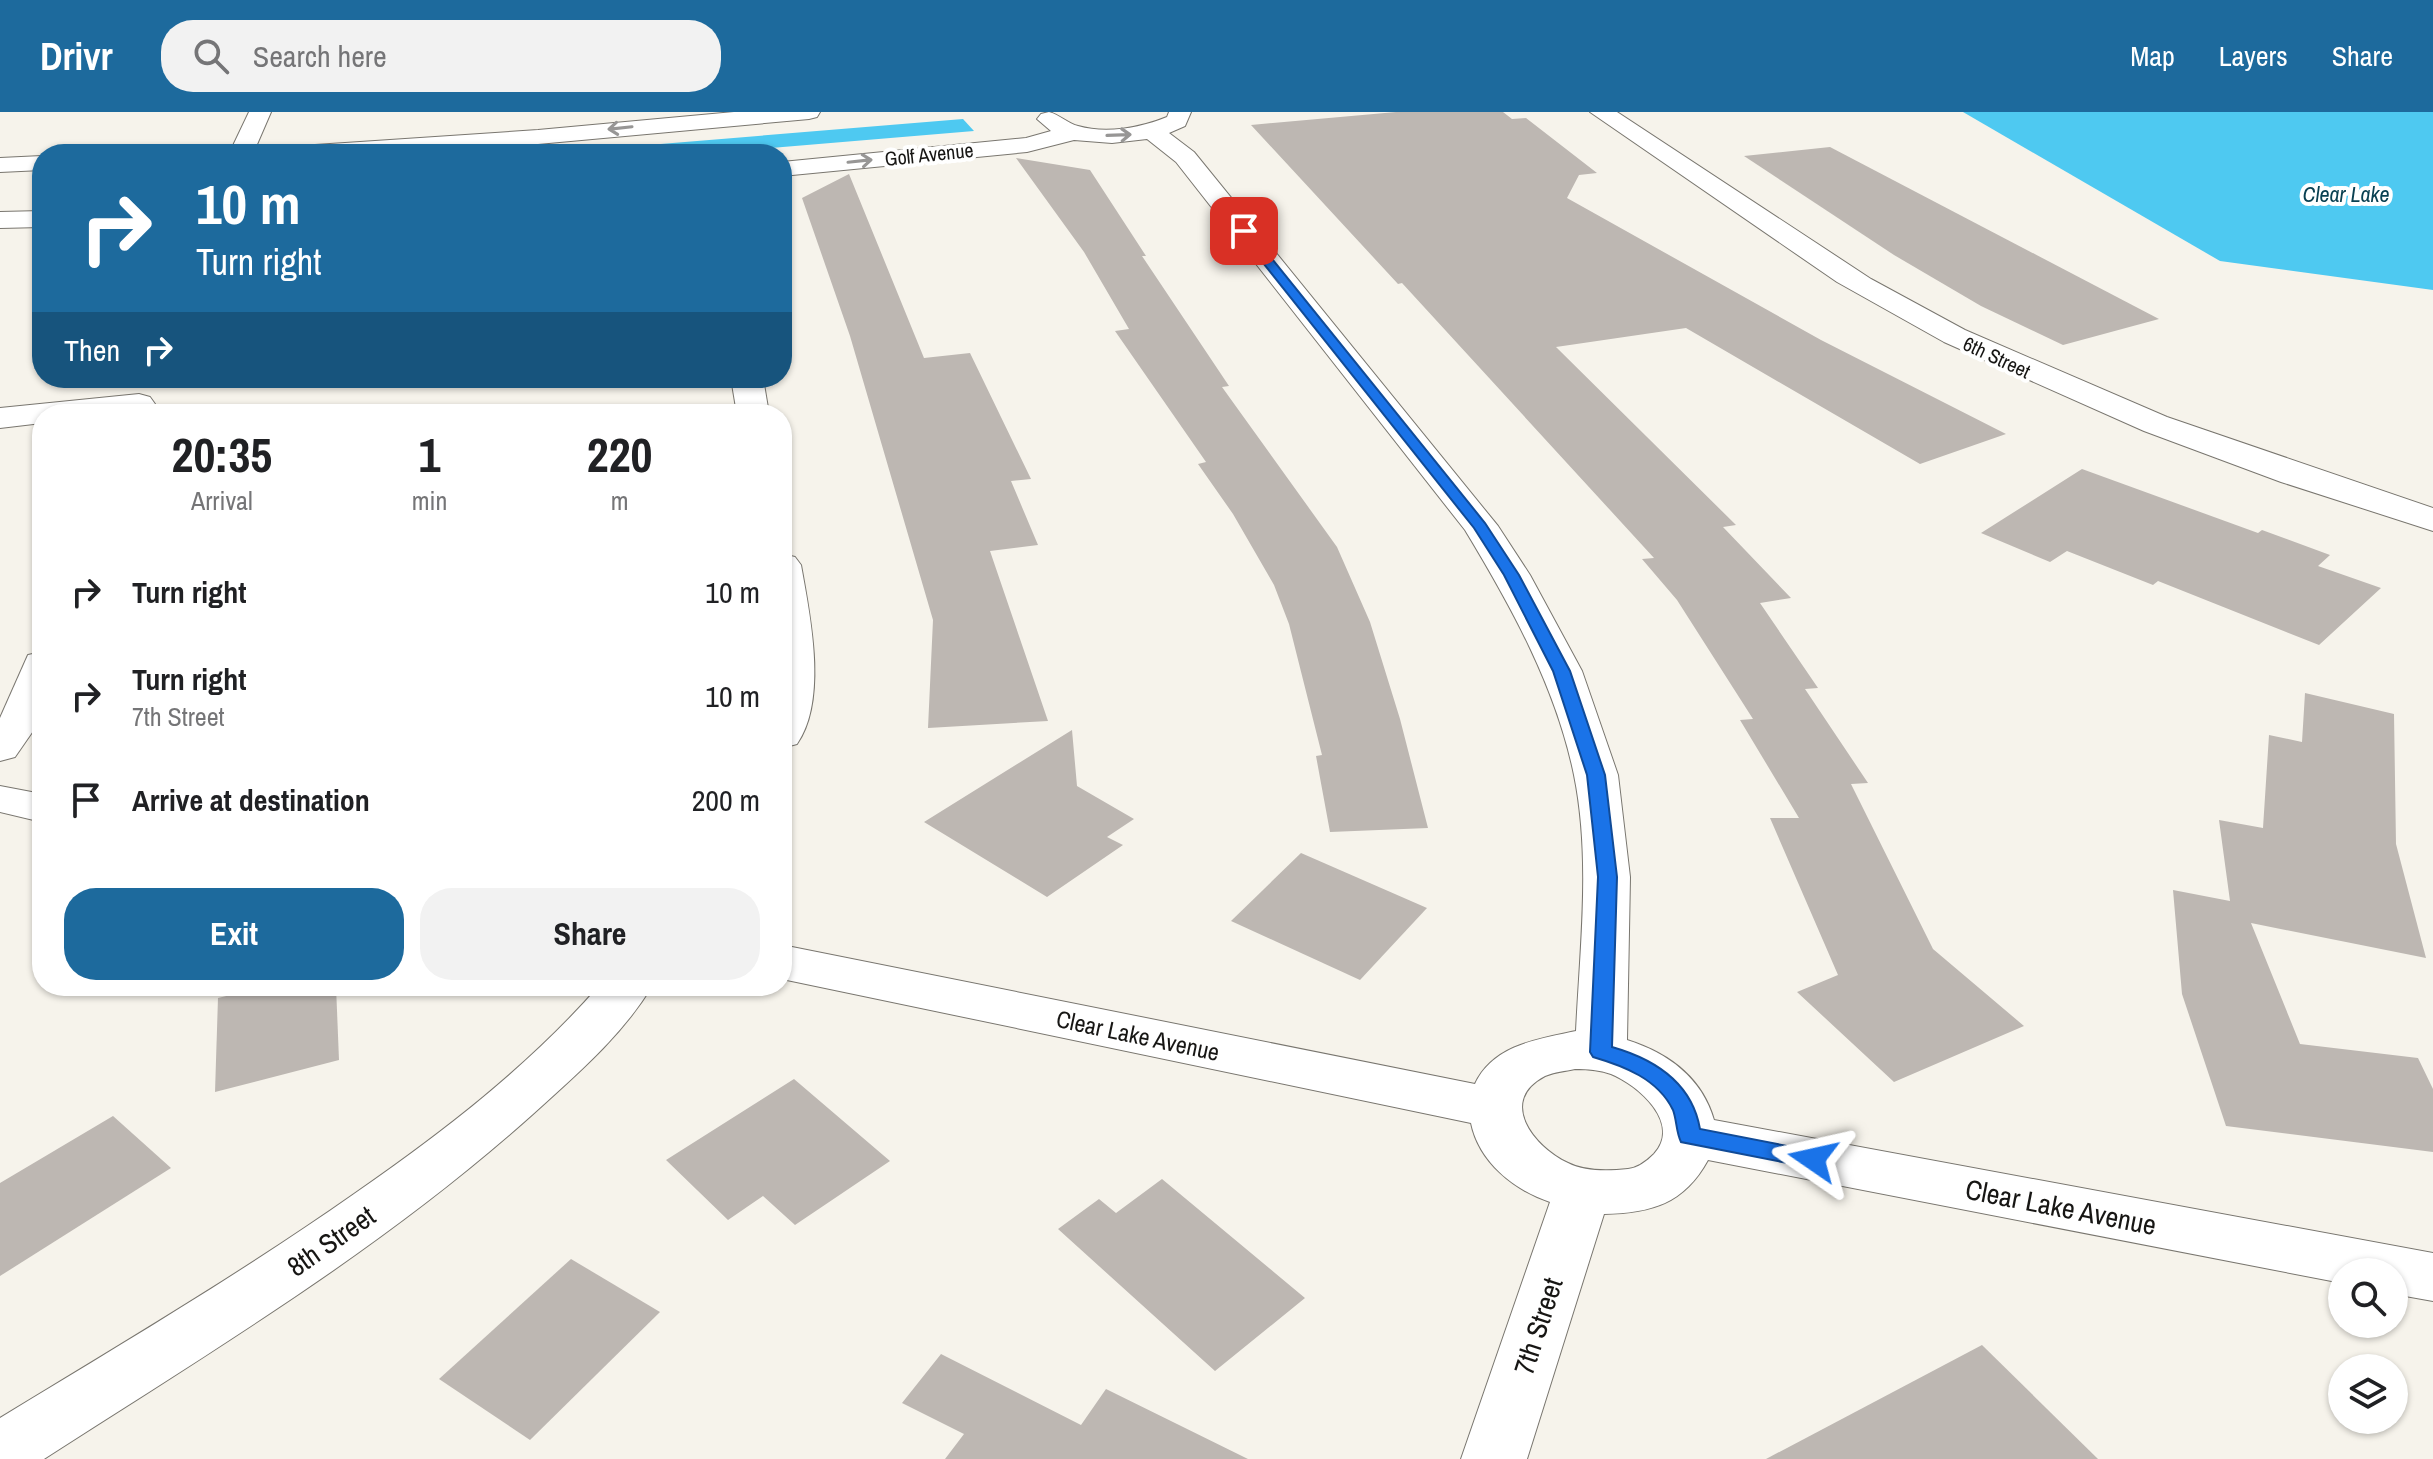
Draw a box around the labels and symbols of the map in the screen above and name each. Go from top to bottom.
one-way arrow [607,121,634,136]
one-way arrow [1105,127,1132,142]
street label: Golf Avenue [883,136,975,172]
one-way arrow [846,154,873,169]
water label: Clear Lake [2302,179,2390,209]
pin [1210,197,1278,265]
street label: 6th Street [1959,330,2035,384]
street label: Clear Lake Avenue [1054,1002,1222,1068]
position arrow [1771,1117,1855,1201]
street label: Clear Lake Avenue [1962,1170,2160,1244]
street label: 8th Street [279,1197,383,1285]
street label: 7th Street [1505,1273,1571,1379]

